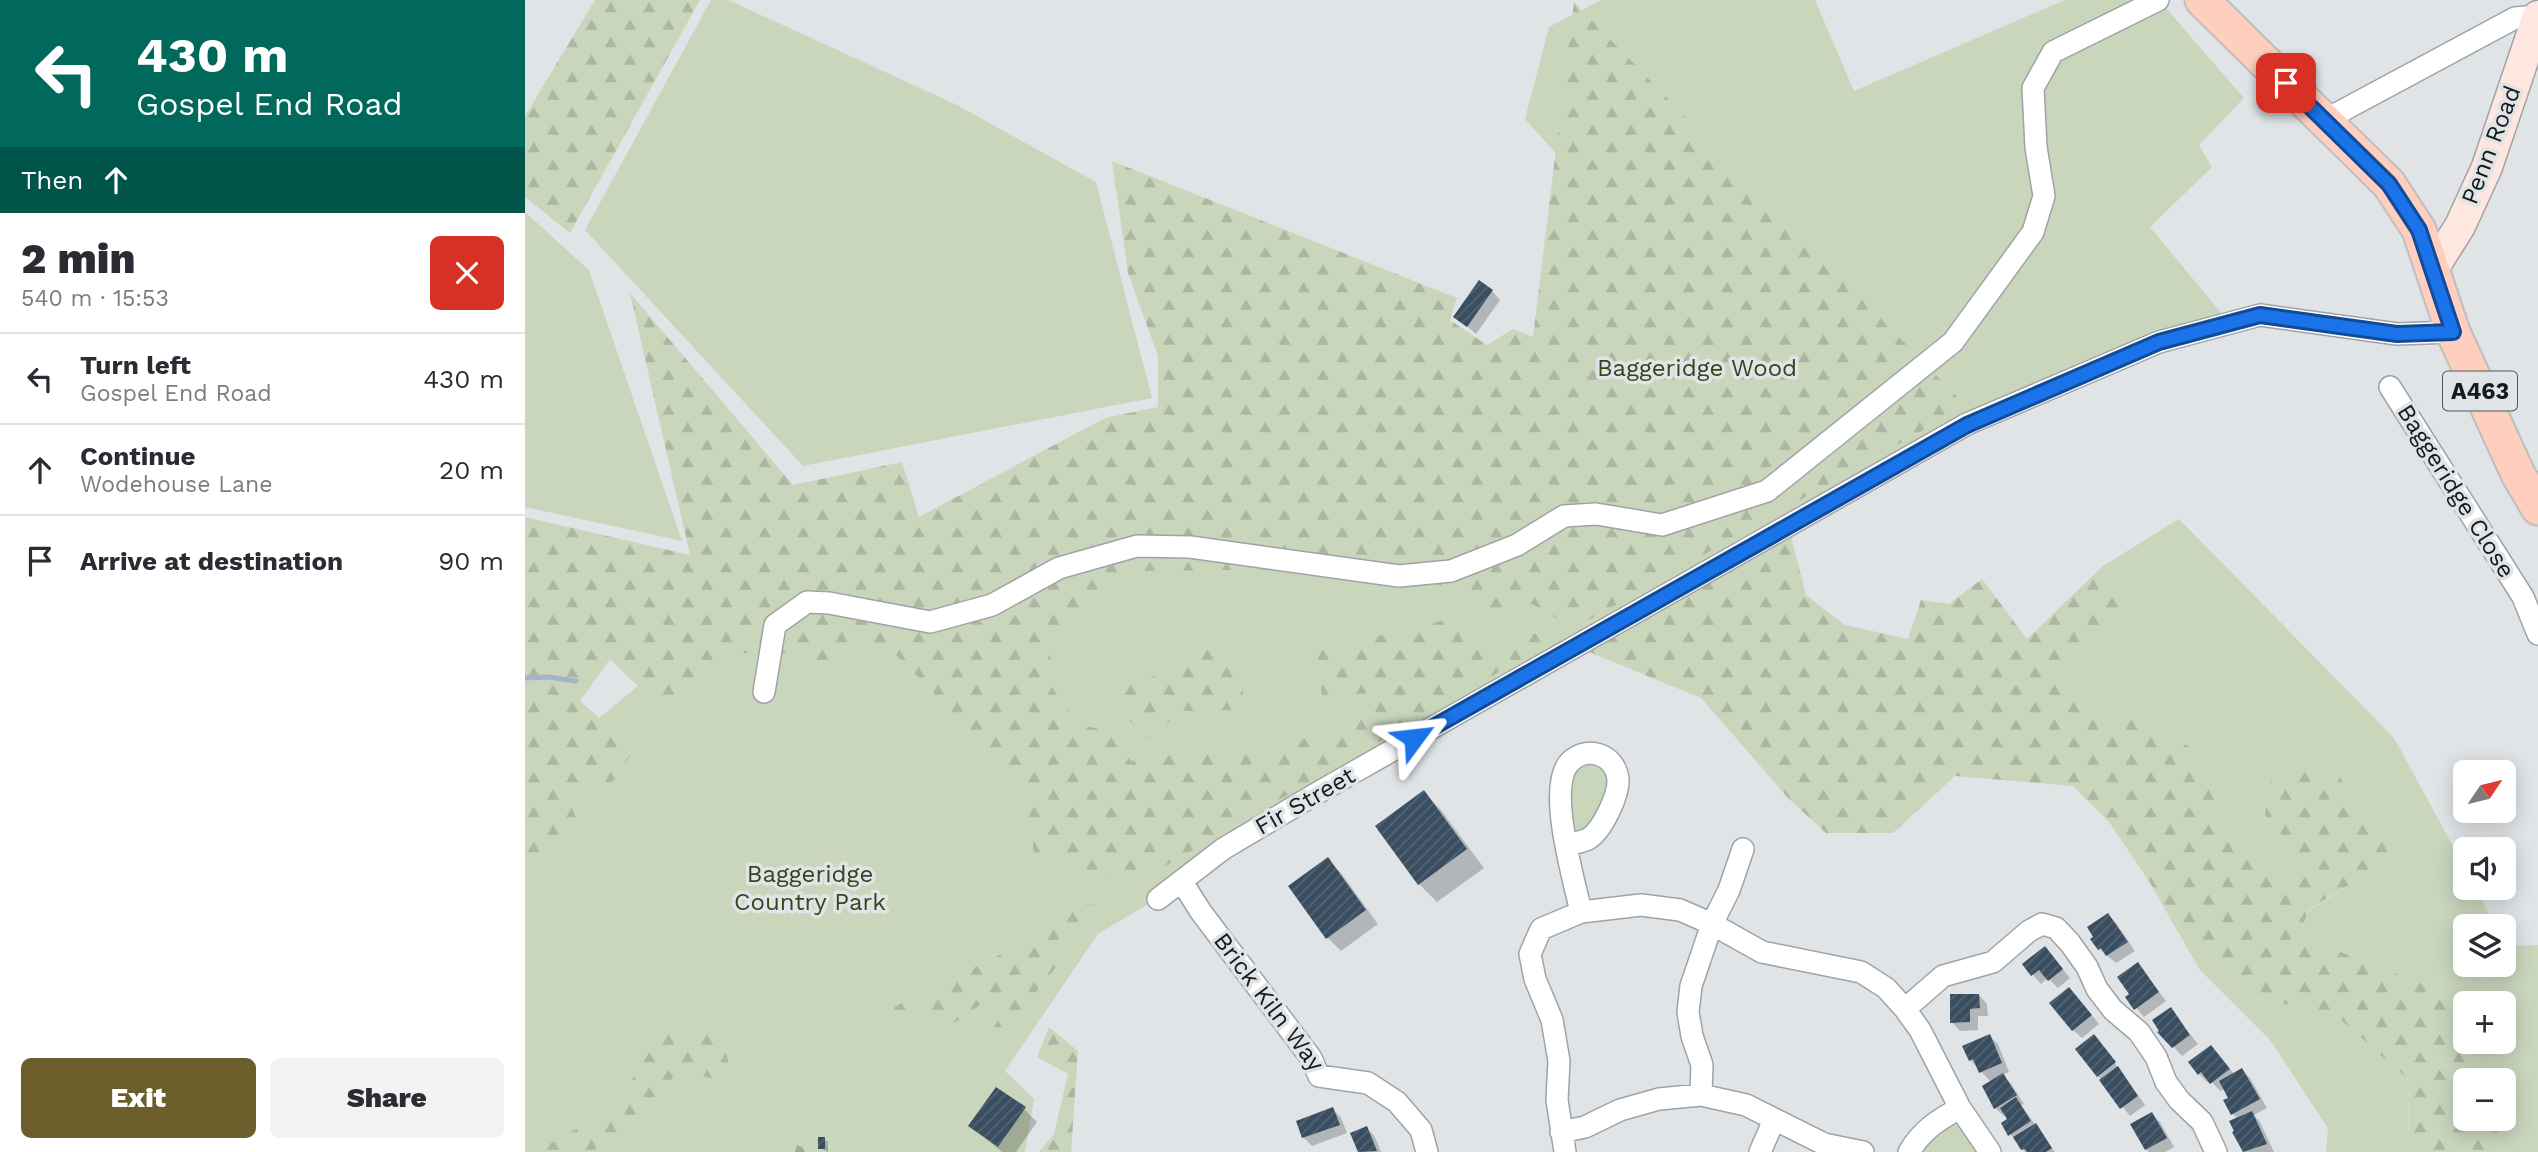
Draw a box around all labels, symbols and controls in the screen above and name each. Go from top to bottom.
text: 430 m [136,26,288,84]
icon: left [21,28,112,119]
pin [2256,53,2316,113]
icon: arrive [2267,64,2305,102]
street label: Penn Road [2456,82,2526,208]
text: Gospel End Road [136,85,403,123]
icon: ahead [97,161,135,199]
text: Then [21,165,83,195]
text: 2 min [21,234,135,283]
button: close [430,236,504,310]
text: 540 m · 15:53 [21,285,169,312]
text: Turn left [80,350,191,380]
park label: Baggeridge Wood [1597,354,1797,382]
icon: left [21,360,59,398]
text: 430 m [423,364,504,394]
road number: A463 [2443,372,2517,410]
text: Gospel End Road [80,380,272,407]
street label: Baggeridge Close [2391,399,2521,583]
text: Continue [80,441,196,471]
icon: ahead [21,451,59,489]
text: 20 m [439,455,504,485]
text: Wodehouse Lane [80,471,273,498]
icon: arrive [21,542,59,580]
text: Arrive at destination [80,546,343,576]
text: 90 m [438,546,504,576]
position arrow [1377,701,1451,775]
north arrow [2453,760,2517,822]
map controls [2453,760,2516,1131]
street label: Fir Street [1250,761,1360,841]
button: sound [2453,837,2516,900]
park label: Baggeridge Country Park [734,860,886,916]
button: layers [2453,914,2516,977]
street label: Brick Kiln Way [1208,927,1330,1077]
button: + [2453,991,2516,1054]
button: Exit [21,1058,256,1138]
button: Share [270,1058,504,1138]
button: − [2453,1068,2516,1131]

